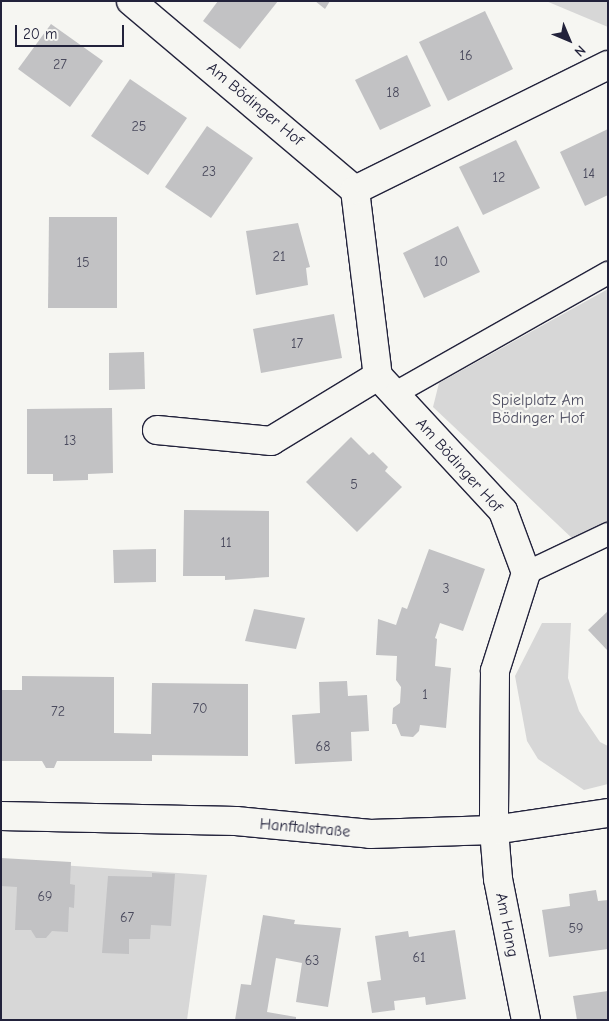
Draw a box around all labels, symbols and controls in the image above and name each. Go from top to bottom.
scale bar [18,15,126,47]
north arrow [544,15,594,65]
text: 20 m [23,25,57,43]
text: N [571,42,589,60]
house number: 16 [459,48,473,64]
house number: 27 [53,57,67,73]
street label: Am Bödinger Hof [203,58,307,150]
house number: 18 [387,85,399,101]
house number: 25 [132,119,146,135]
house number: 23 [202,164,216,180]
house number: 14 [583,166,595,182]
house number: 12 [493,170,505,186]
house number: 21 [273,249,285,265]
house number: 10 [434,254,448,270]
house number: 15 [76,255,90,271]
house number: 17 [291,336,303,352]
park label: Spielplatz Am Bödinger Hof [492,390,584,428]
street label: Am Bödinger Hof [412,414,506,516]
house number: 13 [64,433,76,449]
house number: 5 [350,477,358,493]
house number: 11 [220,535,232,551]
house number: 3 [442,581,450,597]
house number: 1 [422,687,428,703]
house number: 70 [192,701,208,717]
house number: 72 [51,704,65,720]
house number: 68 [316,739,330,755]
street label: Hanftalstraße [259,814,351,842]
house number: 69 [37,889,53,905]
street label: Am Hang [491,891,523,959]
house number: 67 [120,910,134,926]
house number: 59 [568,921,584,937]
house number: 61 [412,950,426,966]
house number: 63 [305,953,319,969]

